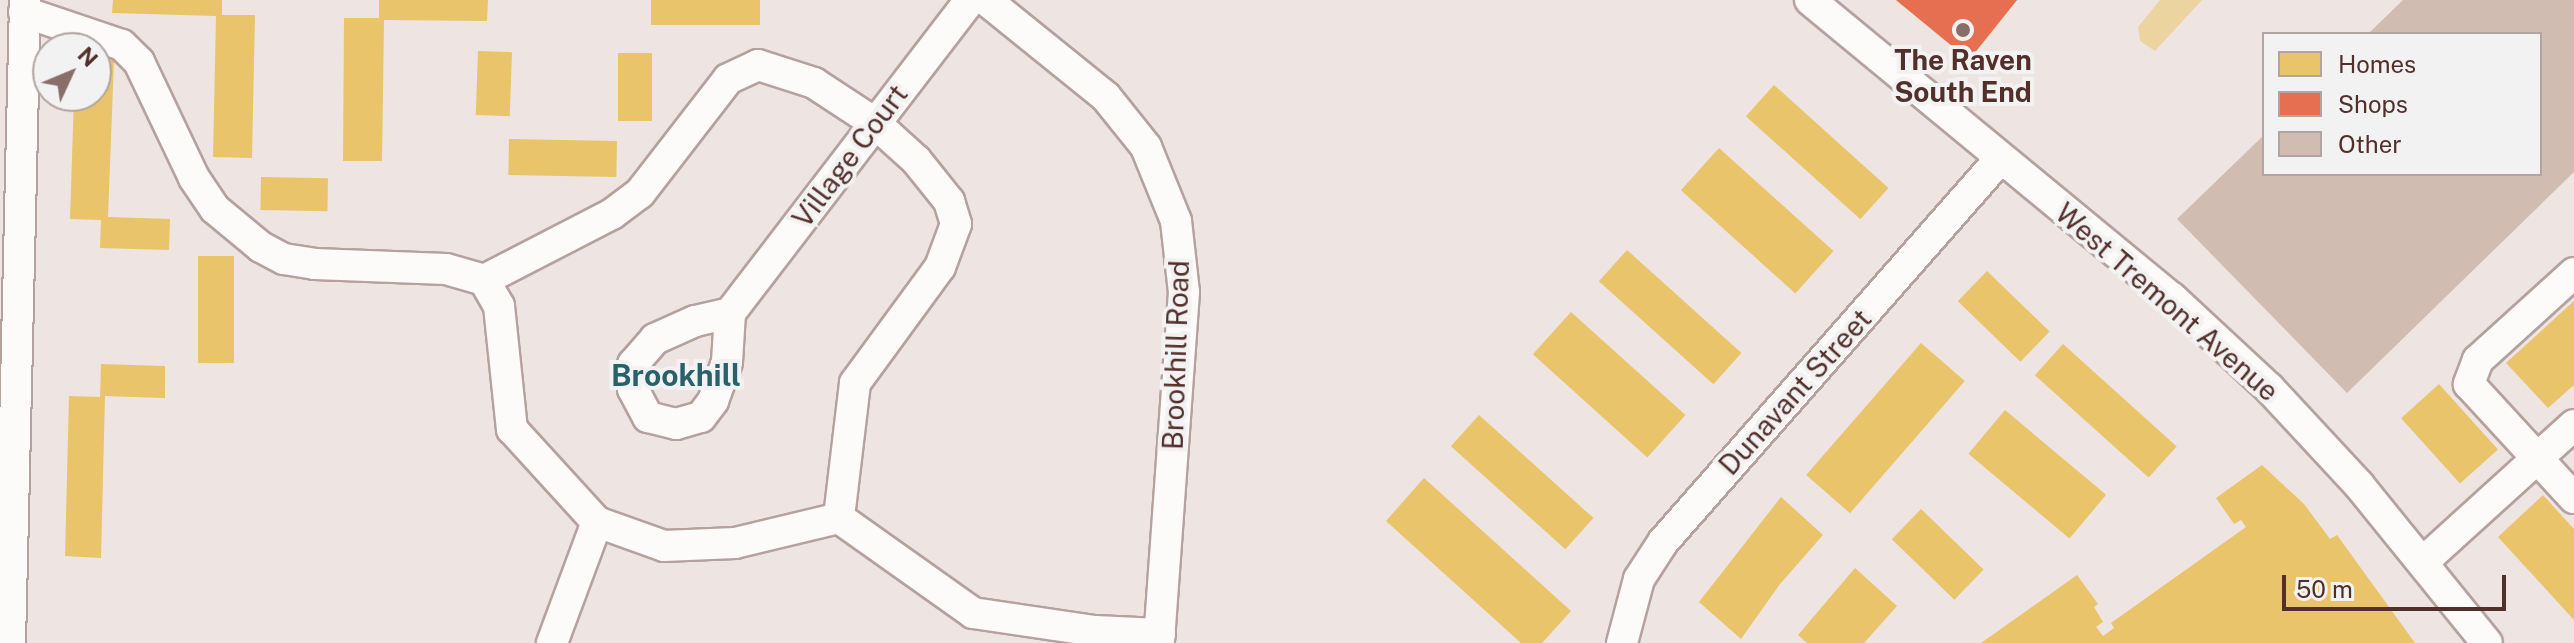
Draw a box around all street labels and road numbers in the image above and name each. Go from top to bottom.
street label: Village Court [785,78,915,234]
street label: West Tremont Avenue [2049,196,2285,408]
street label: Brookhill Road [1156,260,1196,450]
street label: Dunavant Street [1712,302,1878,482]

